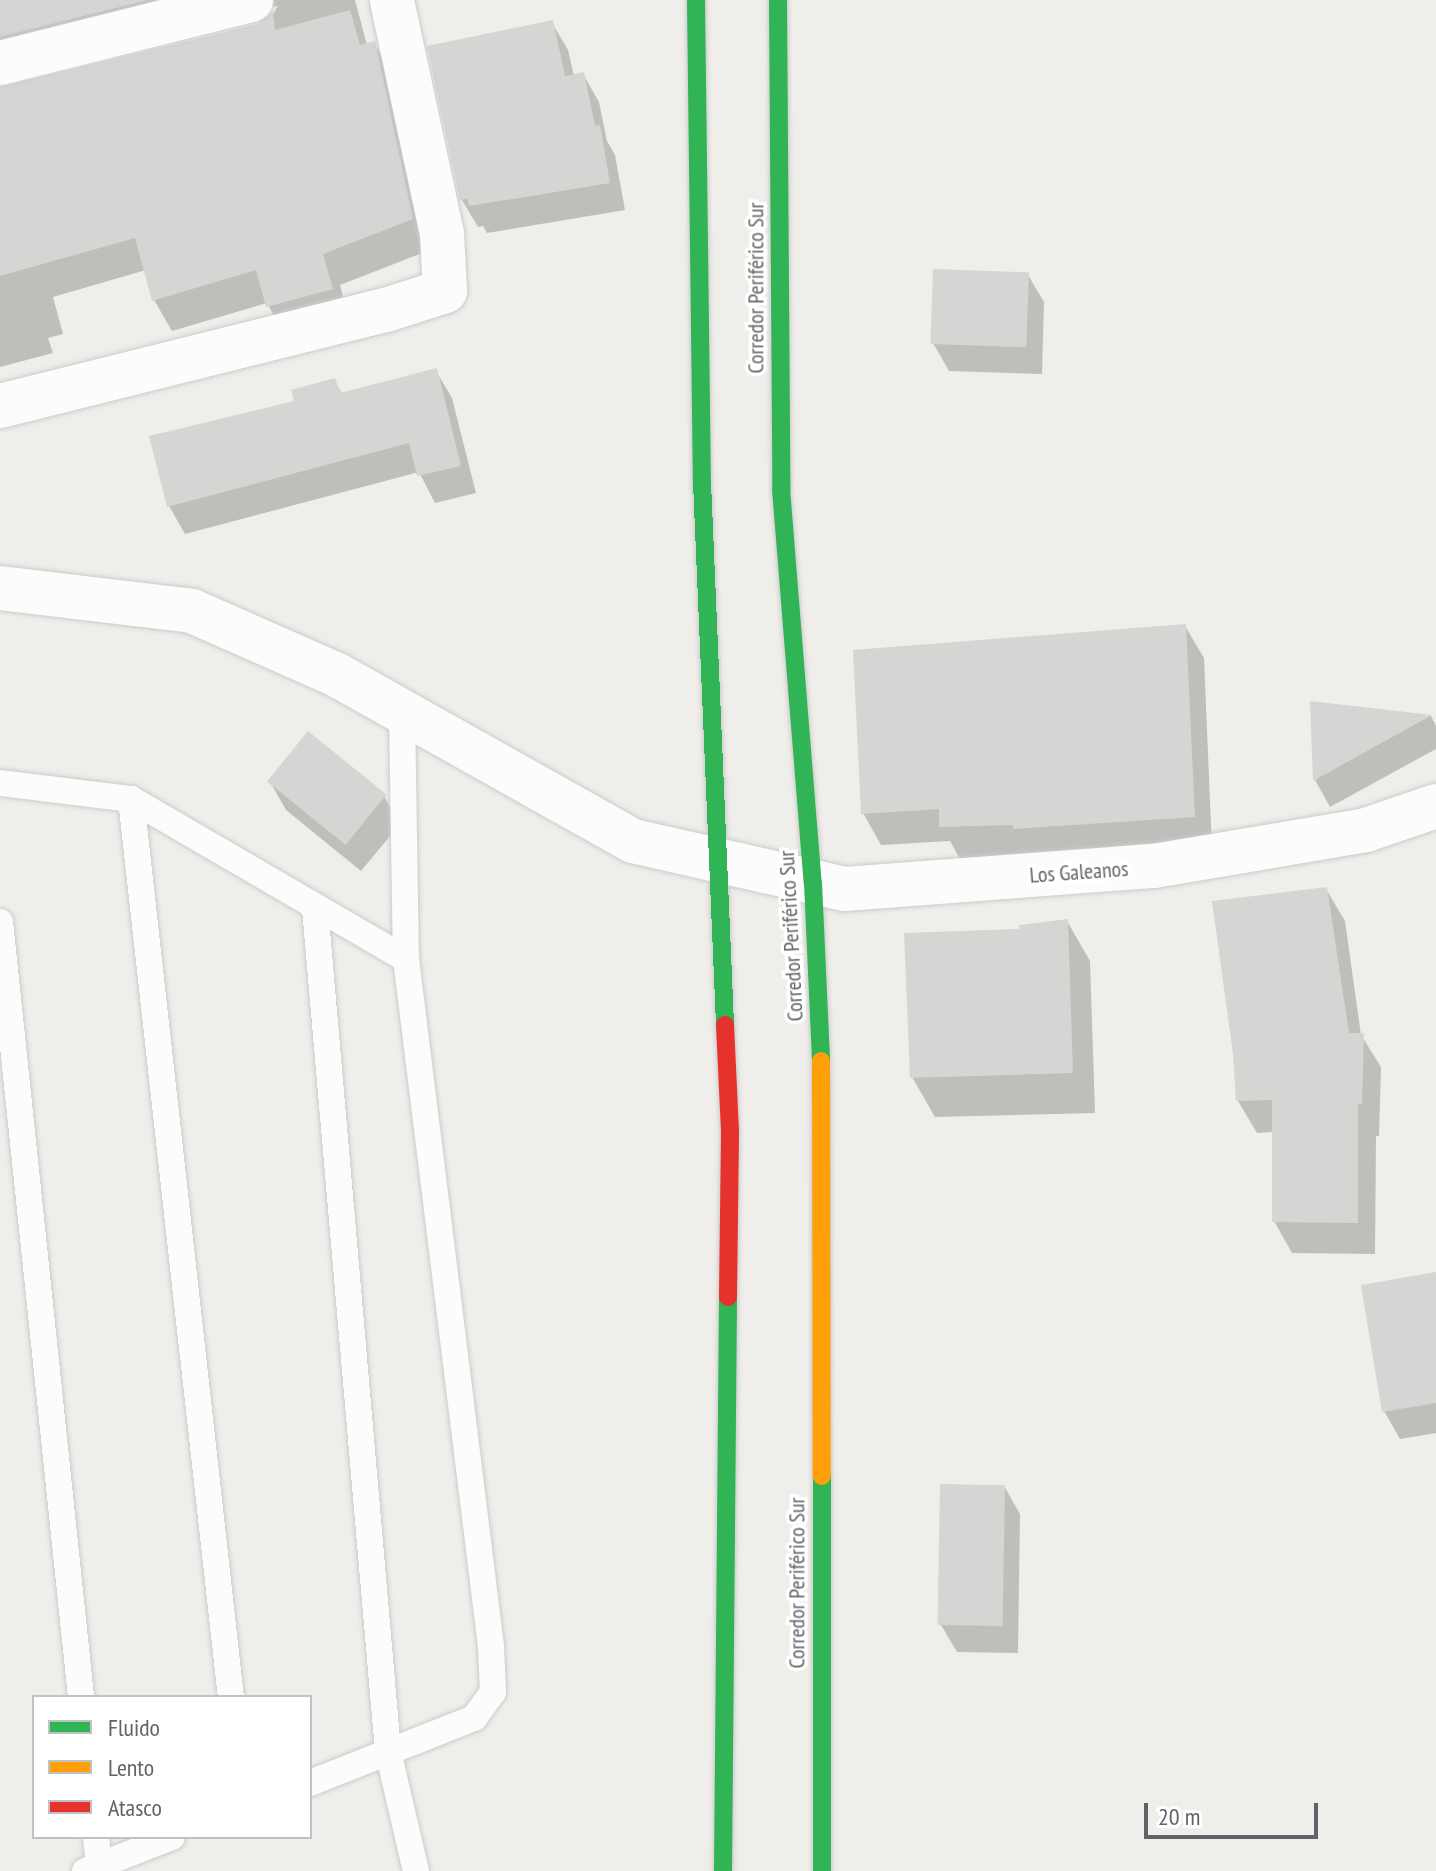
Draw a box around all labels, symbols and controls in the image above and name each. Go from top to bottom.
street label: Corredor Periférico Sur [743,203,769,373]
street label: Corredor Periférico Sur [773,850,809,1022]
street label: Los Galeanos [1029,855,1129,889]
street label: Corredor Periférico Sur [784,1498,810,1668]
legend [32,1695,312,1839]
text: Fluido [108,1712,160,1743]
text: Lento [108,1752,154,1783]
scale bar [1148,1787,1322,1837]
text: Atasco [108,1792,162,1823]
text: 20 m [1158,1801,1200,1832]

